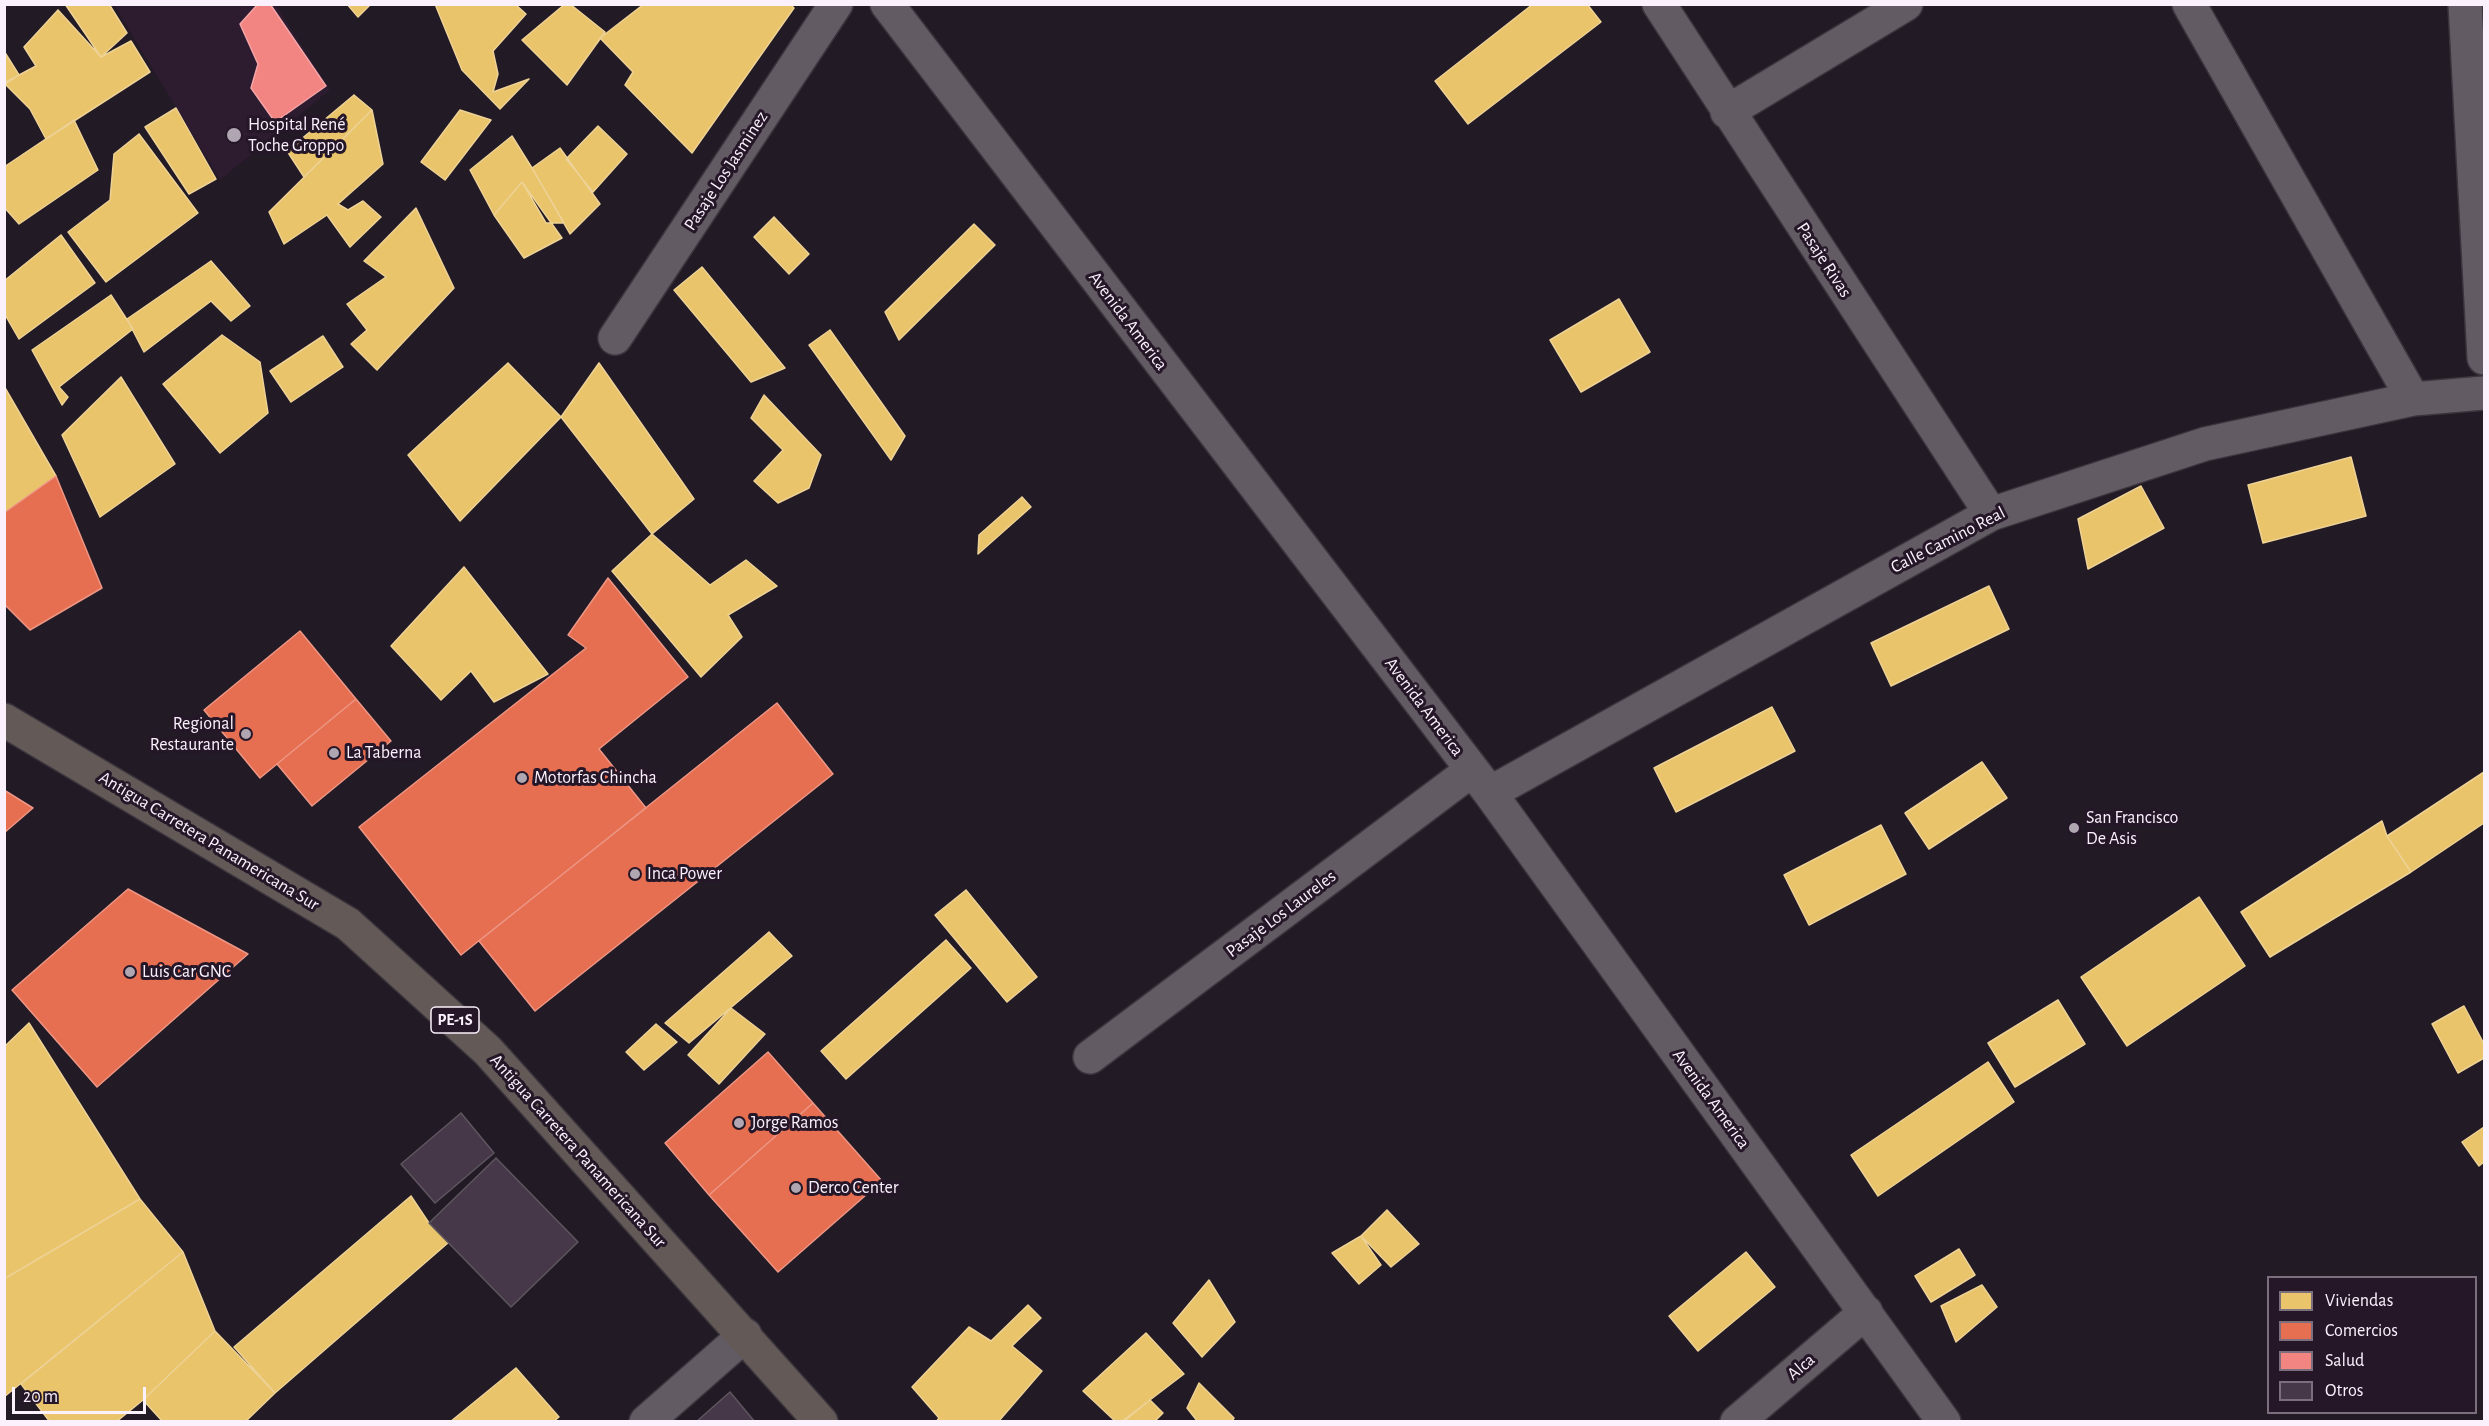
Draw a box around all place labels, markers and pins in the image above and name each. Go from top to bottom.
place label: Hospital René Toche Groppo [248,114,346,156]
marker: Hospital René Toche Groppo [225,126,243,144]
place label: Regional Restaurante [150,713,234,756]
marker: Regional Restaurante [239,727,253,741]
place label: La Taberna [346,742,422,764]
marker: La Taberna [327,746,341,760]
place label: Motorfas Chincha [534,767,657,789]
marker: Motorfas Chincha [515,771,529,785]
place label: San Francisco De Asis [2086,807,2178,850]
marker: San Francisco De Asis [2067,821,2081,835]
place label: Inca Power [647,863,722,885]
marker: Inca Power [628,867,642,881]
place label: Luis Car GNC [142,961,231,983]
marker: Luis Car GNC [123,965,137,979]
place label: Jorge Ramos [751,1112,838,1134]
marker: Jorge Ramos [732,1116,746,1130]
place label: Derco Center [808,1177,899,1199]
marker: Derco Center [789,1181,803,1195]

